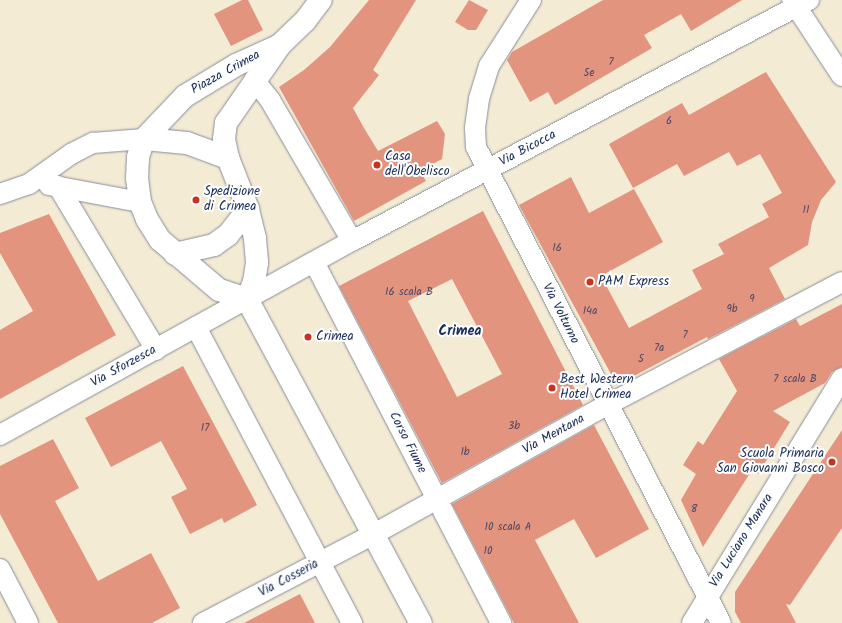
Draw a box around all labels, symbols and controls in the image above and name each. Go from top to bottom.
street label: Piazza Crimea [189,48,263,98]
house number: 7 [608,55,614,69]
house number: 5e [584,66,594,80]
house number: 6 [666,114,672,128]
street label: Via Bicocca [497,128,559,170]
place label: Casa dell'Obelisco [385,150,450,181]
marker: Casa dell'Obelisco [372,160,382,170]
place label: Spedizione di Crimea [204,185,260,216]
marker: Spedizione di Crimea [191,195,201,205]
house number: 11 [803,203,809,217]
house number: 16 [552,241,562,255]
place label: PAM Express [598,274,669,290]
marker: PAM Express [585,277,595,287]
street label: Via Volturno [538,281,582,347]
house number: 16 scala B [385,285,433,299]
house number: 9 [749,292,755,306]
house number: 9b [726,302,738,316]
house number: 14a [583,304,597,318]
district label: Crimea [439,323,481,339]
house number: 7 [682,328,688,342]
place label: Crimea [316,329,353,345]
marker: Crimea [303,332,313,342]
house number: 7a [654,341,664,355]
street label: Via Sforzesca [89,343,159,391]
house number: 5 [638,352,644,366]
house number: 7 scala B [773,372,817,386]
place label: Best Western Hotel Crimea [560,373,634,404]
marker: Best Western Hotel Crimea [547,383,557,393]
street label: Corso Fiume [385,410,429,476]
street label: Via Mentana [520,412,588,458]
house number: 3b [508,419,520,433]
house number: 17 [201,421,209,435]
house number: 1b [460,445,470,459]
place label: Scuola Primaria San Giovanni Bosco [717,447,824,478]
marker: Scuola Primaria San Giovanni Bosco [827,457,837,467]
street label: Via Luciano Manara [707,491,777,591]
house number: 8 [691,502,697,516]
house number: 10 scala A [484,520,532,534]
house number: 10 [484,544,492,558]
street label: Via Cosseria [256,557,322,601]

